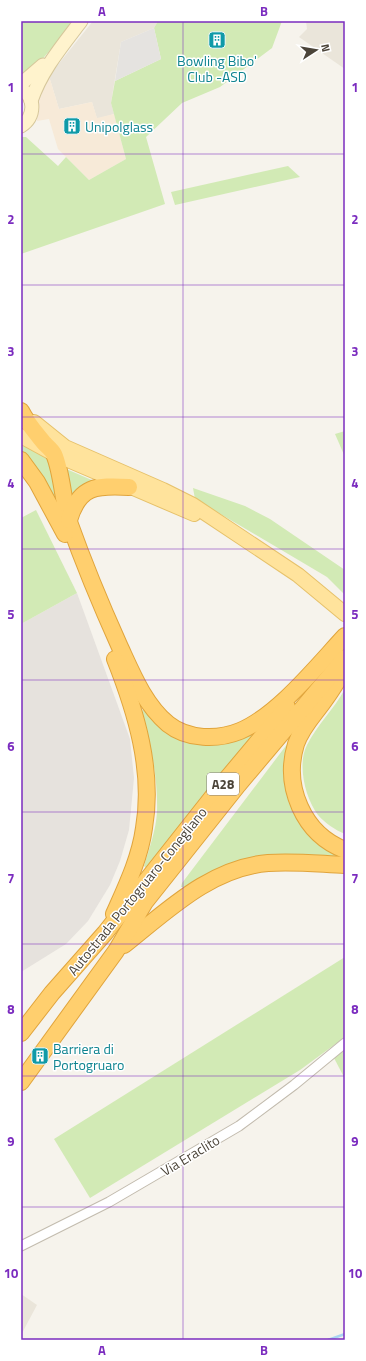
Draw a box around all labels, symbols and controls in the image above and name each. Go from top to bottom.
text: A [98,1,106,21]
text: B [260,1,268,21]
building icon: Bowling Bibo' Club -ASD [207,30,227,50]
north arrow [296,30,336,70]
text: N [317,43,334,53]
place label: Bowling Bibo' Club -ASD [177,50,257,87]
text: 1 [7,77,15,97]
text: 1 [351,77,359,97]
building icon: Unipolglass [62,116,82,136]
place label: Unipolglass [85,116,153,137]
text: 2 [7,209,15,229]
text: 2 [351,209,359,229]
text: 3 [7,341,15,361]
text: 3 [351,341,359,361]
text: 4 [7,473,15,493]
text: 4 [351,473,359,493]
text: 5 [7,604,15,624]
text: 5 [351,604,359,624]
text: 6 [7,736,15,756]
text: 6 [351,736,359,756]
road number: A28 [207,773,239,795]
street label: Autostrada Portogruaro-Conegliano [62,802,212,980]
text: 7 [7,868,15,888]
text: 7 [351,868,359,888]
text: 8 [7,999,15,1019]
text: 8 [351,999,359,1019]
place label: Barriera di Portogruaro [53,1038,124,1075]
building icon: Barriera di Portogruaro [30,1046,50,1066]
street label: Via Eraclito [156,1129,224,1181]
text: 9 [7,1131,15,1151]
text: 9 [351,1131,359,1151]
text: 10 [4,1263,18,1283]
text: 10 [348,1263,362,1283]
text: A [98,1340,106,1360]
text: B [260,1340,268,1360]

